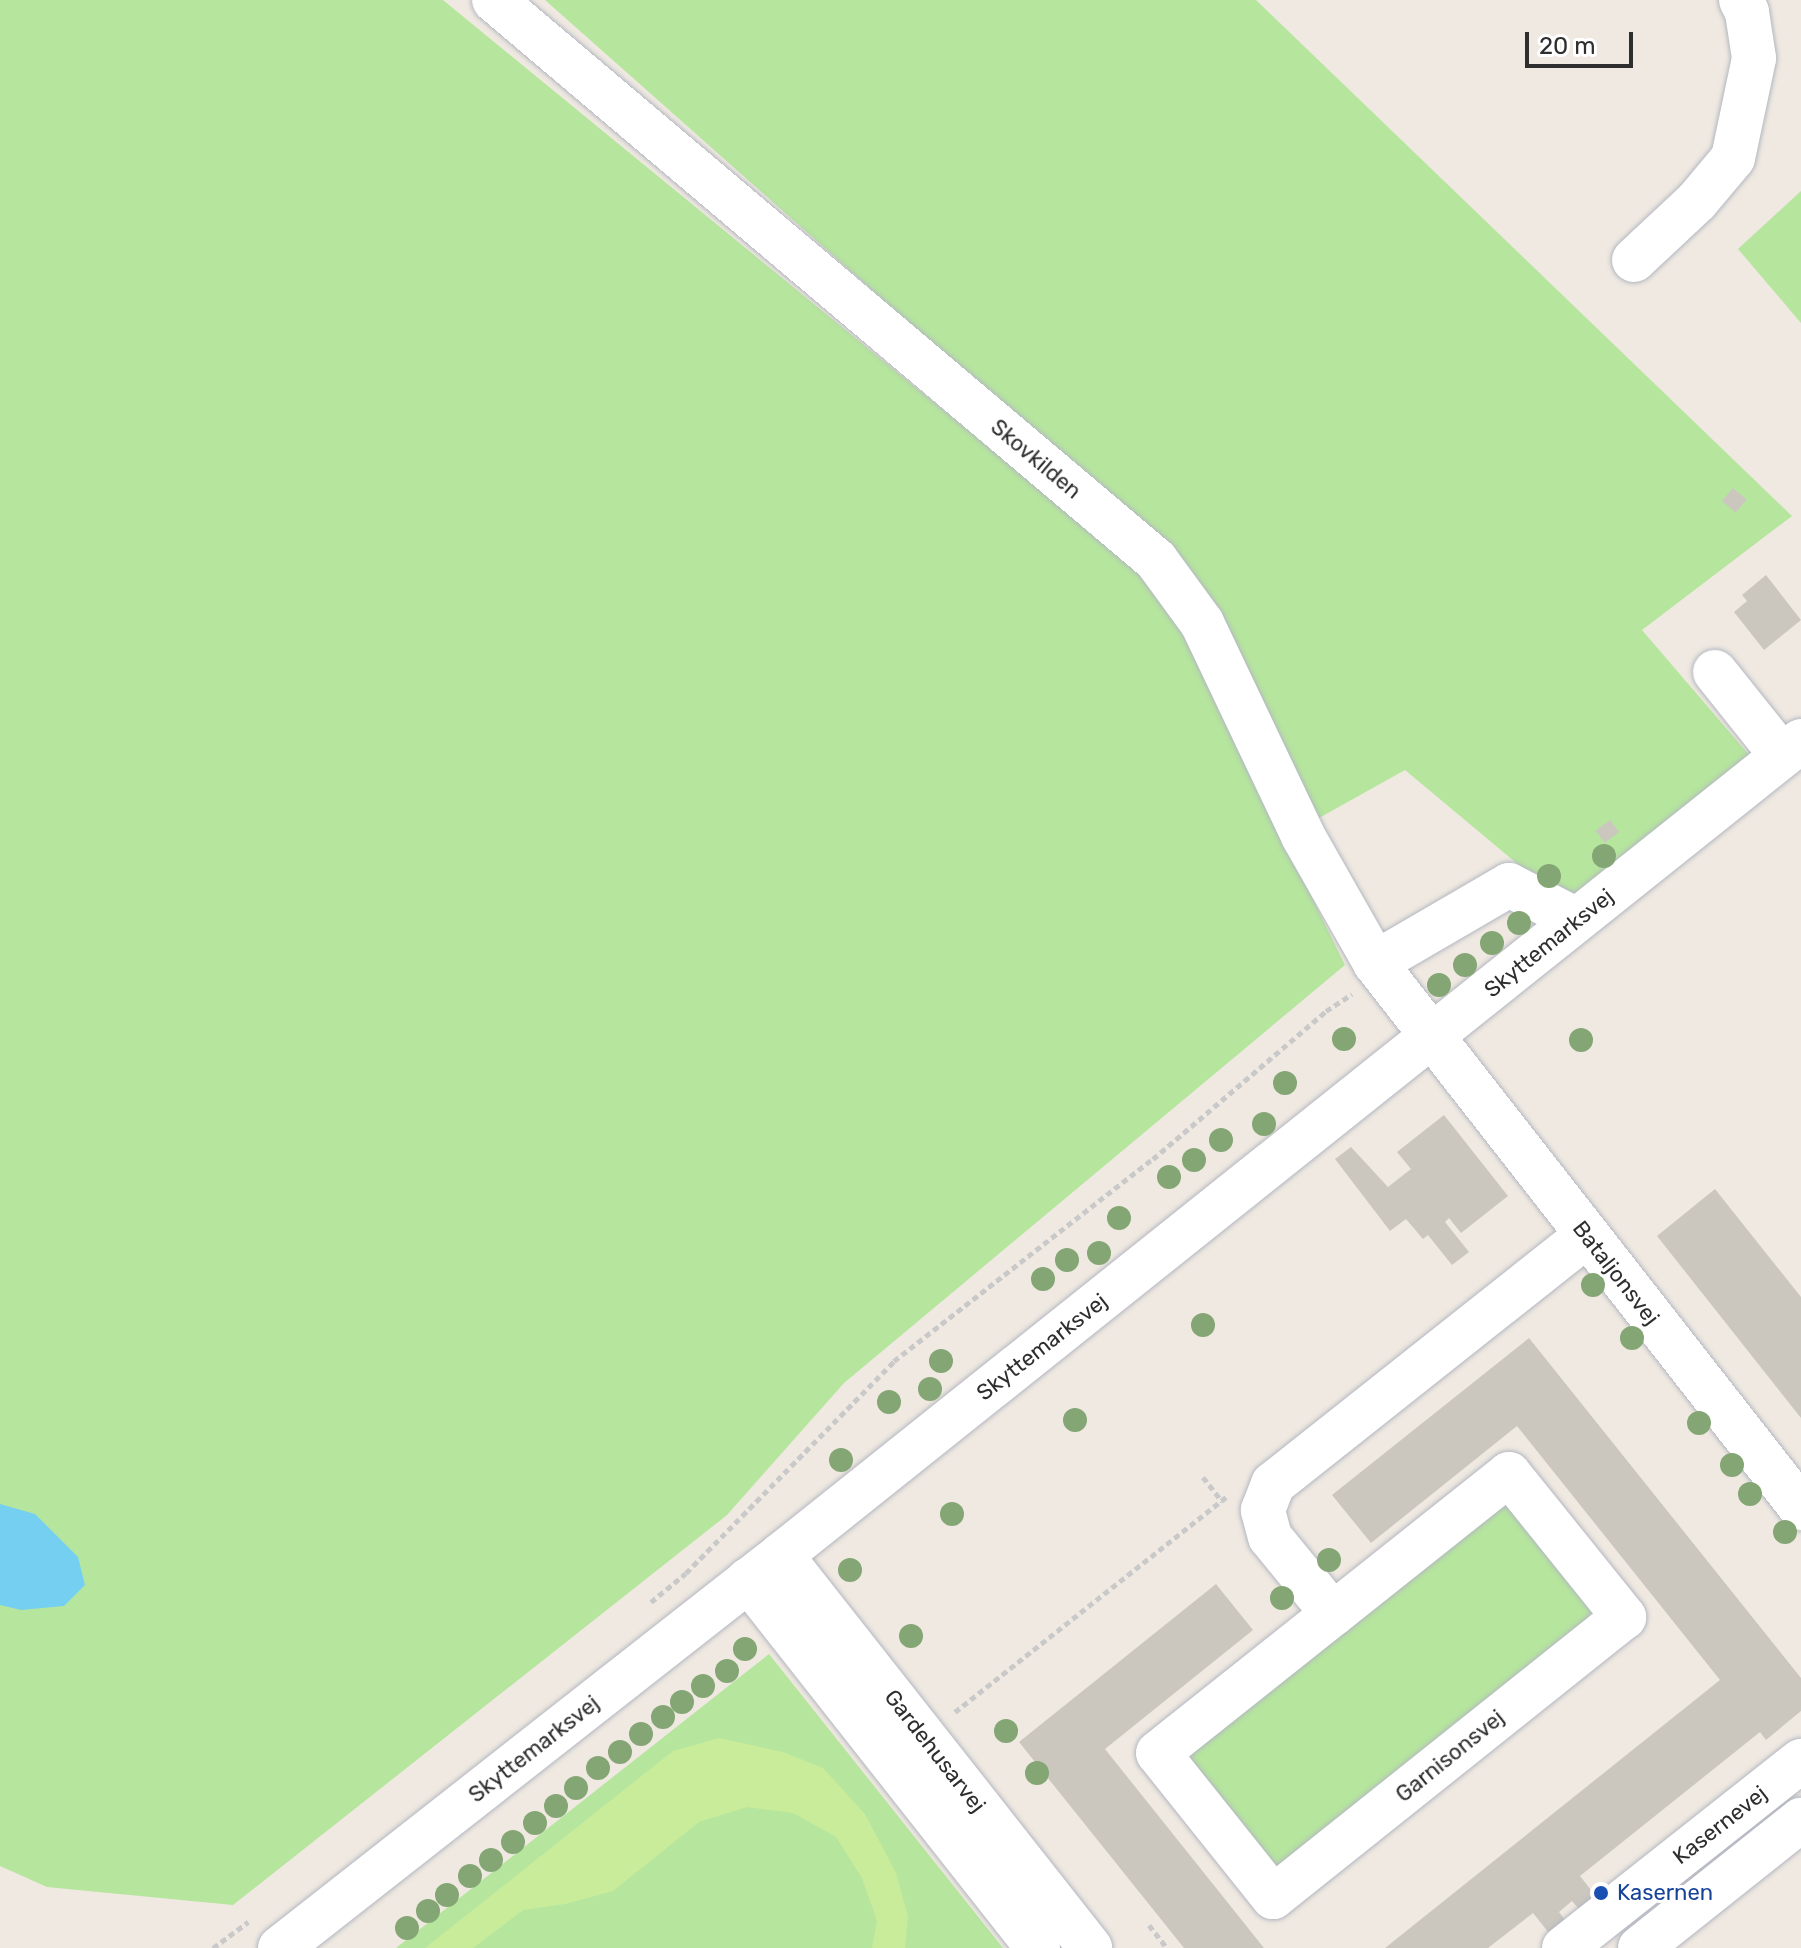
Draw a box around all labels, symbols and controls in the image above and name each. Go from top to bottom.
scale bar [1529,16,1637,66]
text: 20 m [1539,32,1596,60]
street label: Skovkilden [986,414,1086,504]
street label: Skyttemarksvej [1479,883,1619,1003]
street label: Bataljonsvej [1567,1216,1665,1330]
street label: Skyttemarksvej [971,1288,1113,1406]
street label: Gardehusarvej [879,1684,991,1818]
street label: Skyttemarksvej [463,1690,605,1808]
street label: Garnisonsvej [1390,1704,1510,1808]
street label: Kasernevej [1668,1780,1772,1870]
place label: Kasernen [1617,1880,1713,1906]
marker: Kasernen [1592,1884,1610,1902]

